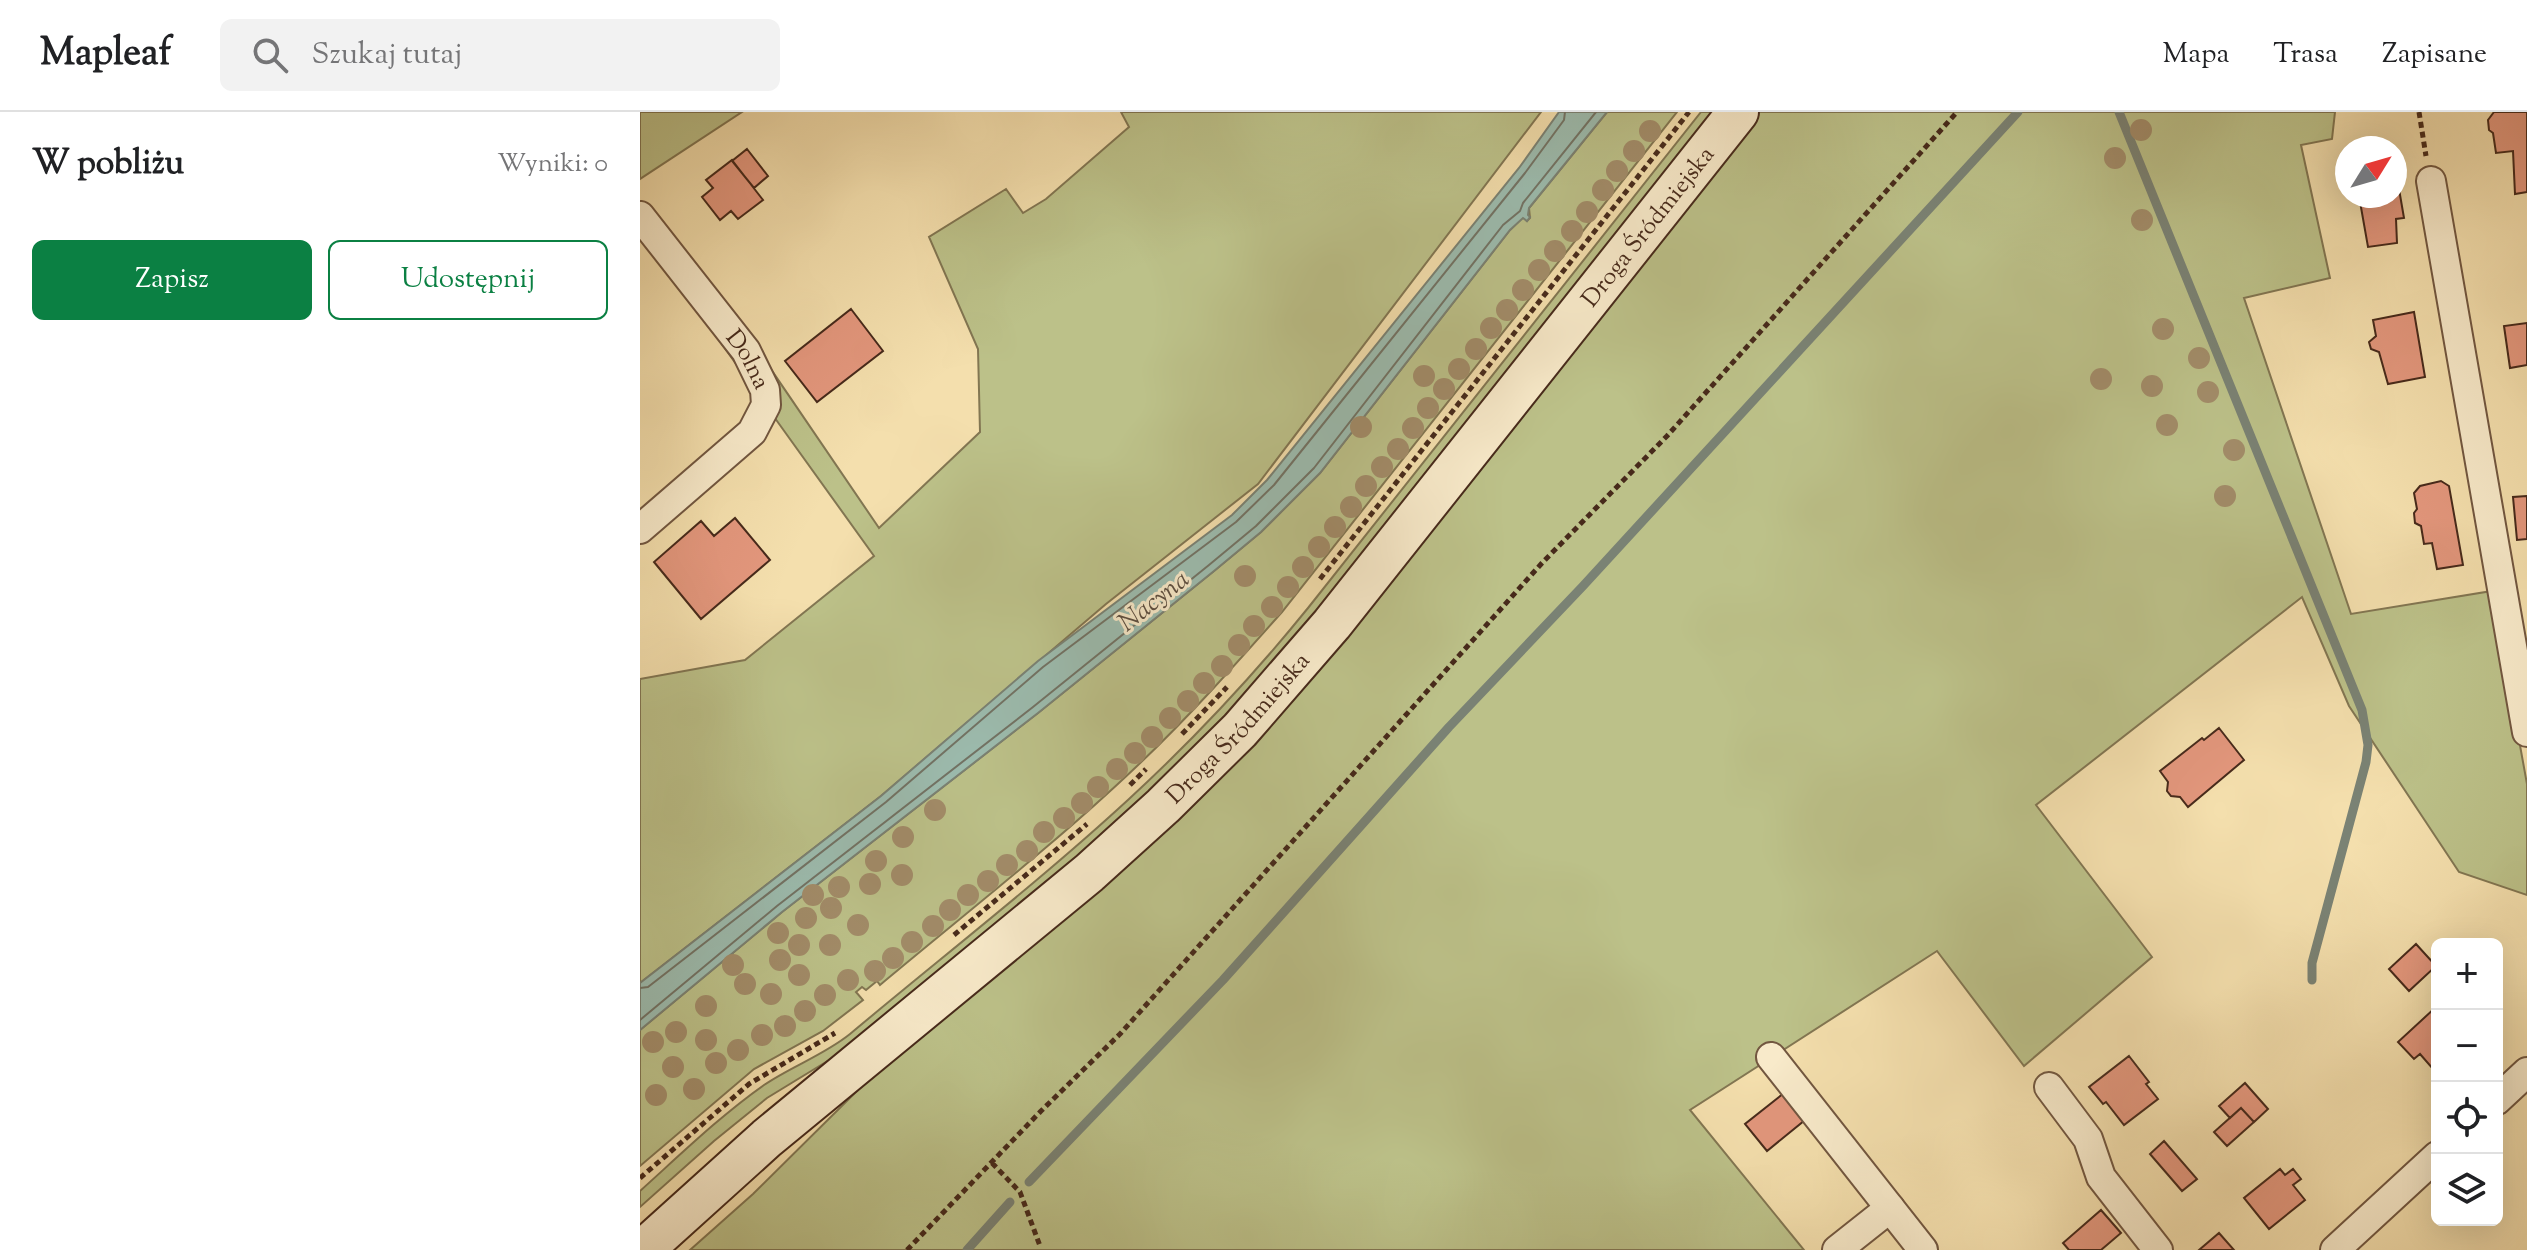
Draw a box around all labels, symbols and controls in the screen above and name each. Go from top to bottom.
search box [220,19,780,91]
text: Mapleaf [40,28,172,82]
icon: search [248,33,292,77]
text: Szukaj tutaj [312,34,462,77]
text: Mapa [2163,35,2229,75]
text: Trasa [2273,35,2338,75]
text: Zapisane [2382,35,2487,75]
north arrow [2335,136,2407,208]
text: W pobliżu [32,140,184,189]
street label: Droga Śródmiejska [1574,140,1723,315]
text: Wyniki: 0 [497,146,608,183]
button: Zapisz [32,240,312,320]
button: Udostępnij [328,240,608,320]
street label: Dolna [716,323,777,396]
water label: Nacyna [1111,562,1198,642]
street label: Droga Śródmiejska [1159,646,1319,813]
map controls [2431,938,2503,1226]
button: + [2431,938,2503,1010]
button: − [2431,1010,2503,1082]
button: locate [2431,1082,2503,1154]
button: layers [2431,1154,2503,1226]

